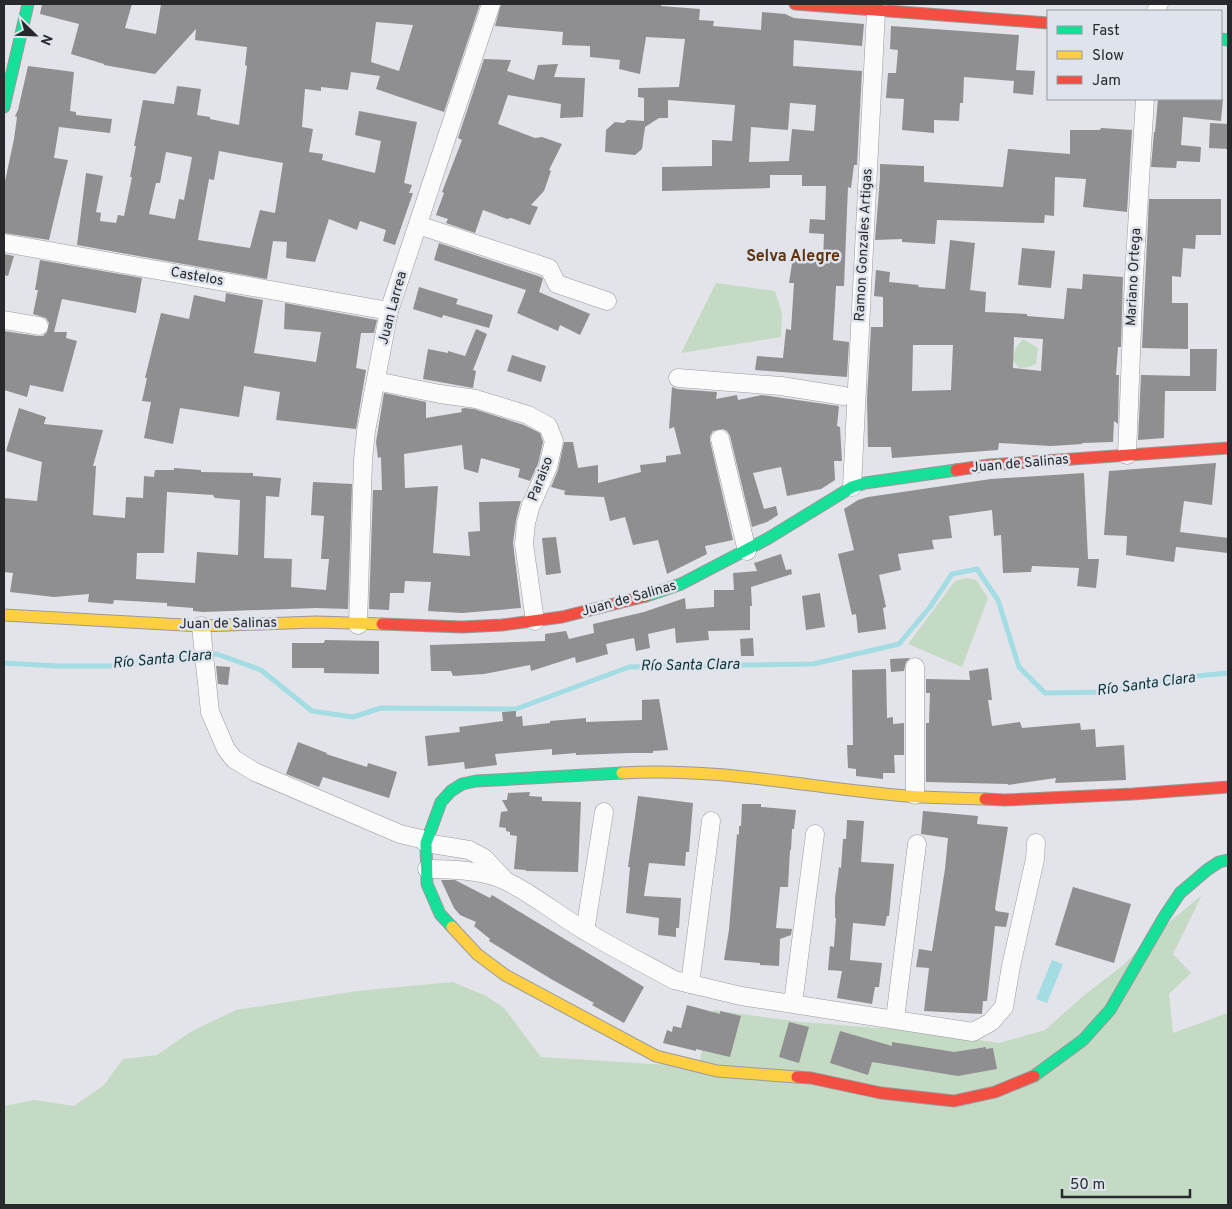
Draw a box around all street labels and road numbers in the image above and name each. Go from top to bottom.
street label: Ramon Gonzales Artigas [851,168,877,322]
street label: Mariano Ortega [1123,227,1145,327]
street label: Castelos [169,264,225,290]
street label: Juan Larrea [375,270,411,346]
street label: Juan de Salinas [971,451,1069,477]
street label: Paraiso [525,454,557,504]
street label: Juan de Salinas [580,577,678,621]
street label: Juan de Salinas [179,615,277,633]

